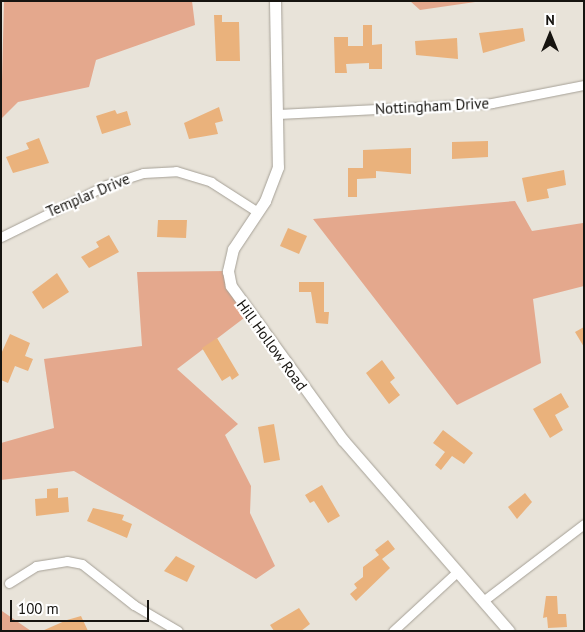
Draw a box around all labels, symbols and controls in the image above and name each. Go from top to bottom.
north arrow [525,10,575,60]
text: N [545,11,555,29]
street label: Nottingham Drive [375,94,489,118]
street label: Templar Drive [44,169,132,221]
street label: Hill Hollow Road [233,296,311,394]
scale bar [12,590,151,622]
text: 100 m [18,599,59,618]

